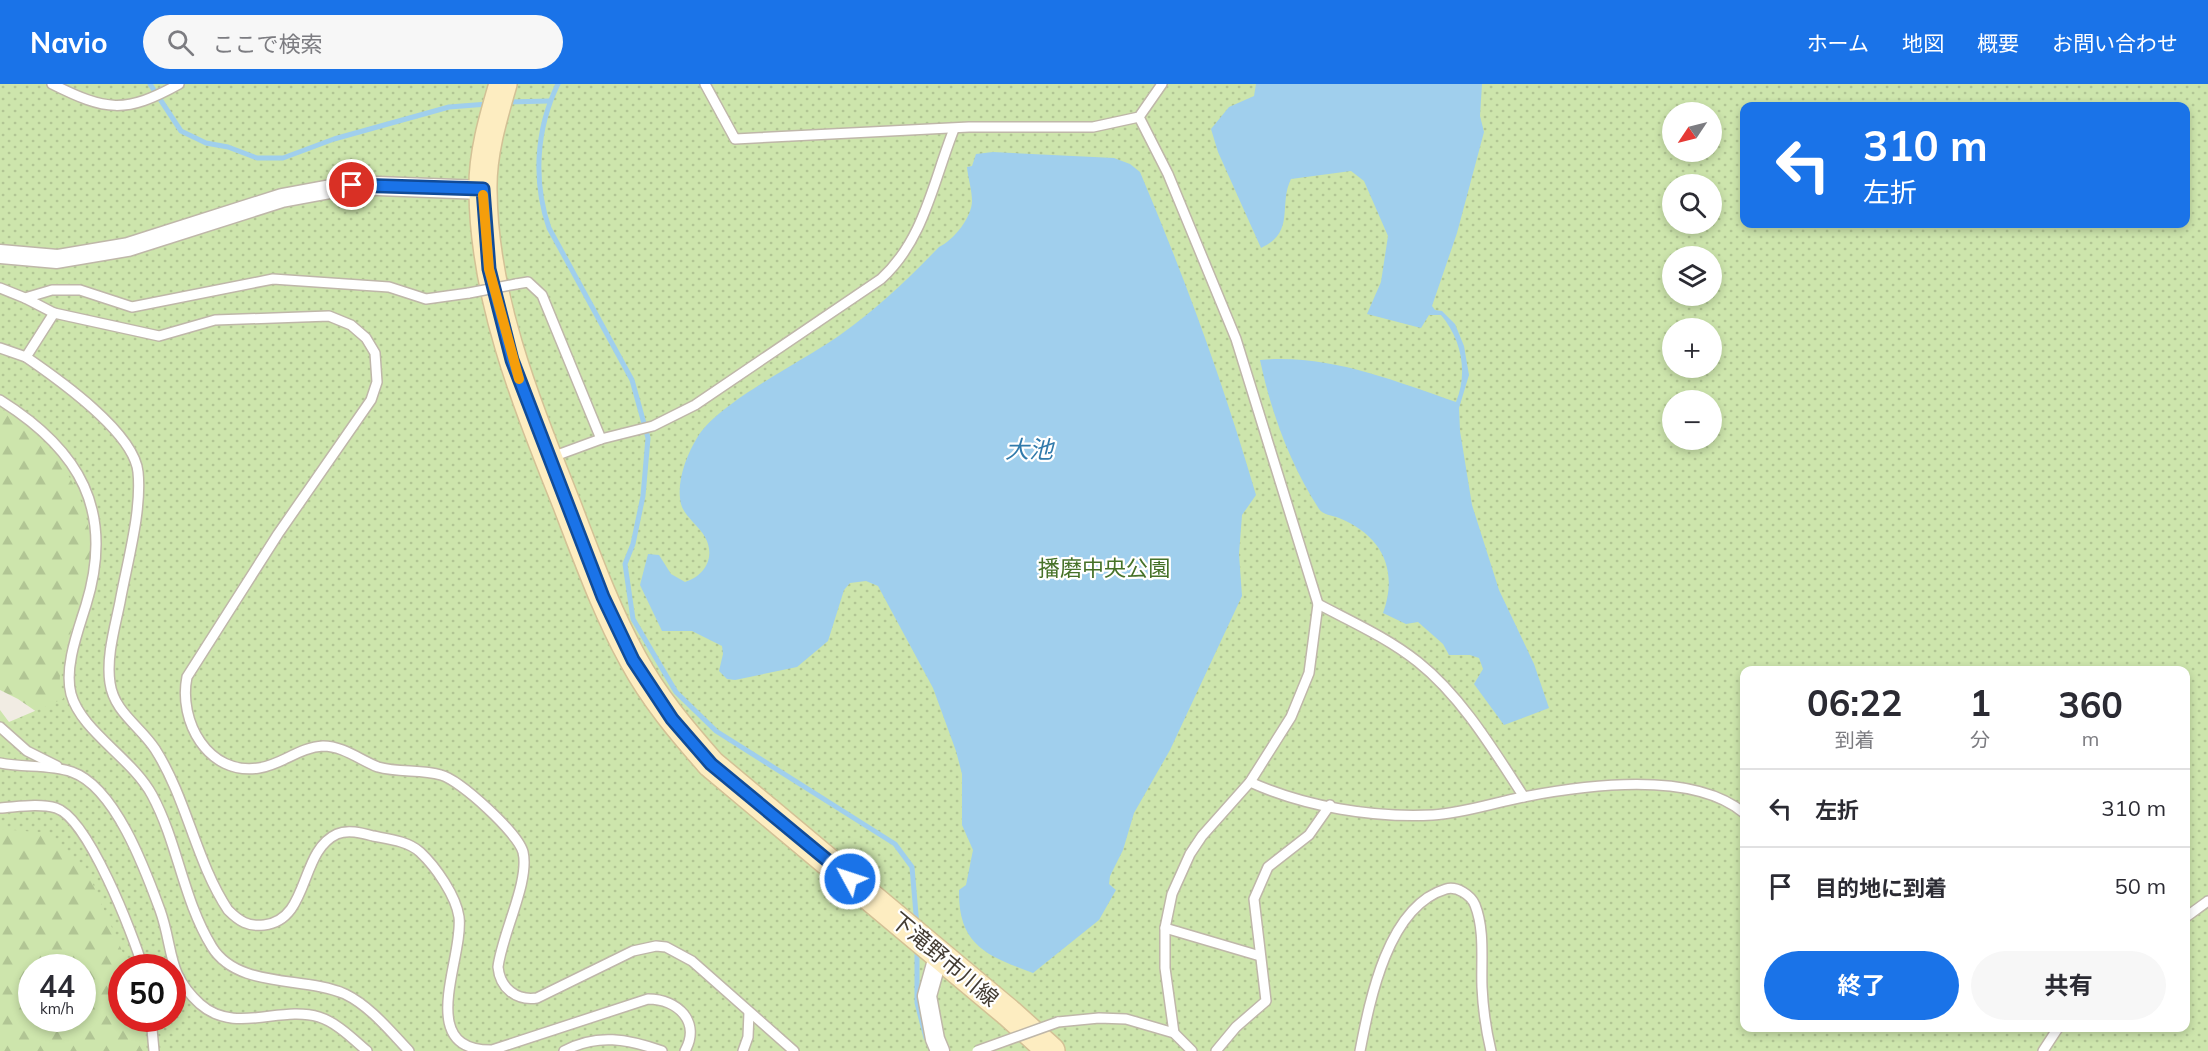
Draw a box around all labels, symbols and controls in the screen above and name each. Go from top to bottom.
search box [143,15,563,69]
text: Navio [30,25,107,60]
icon: search [164,26,197,59]
text: ここで検索 [212,30,323,58]
text: ホーム [1807,30,1869,56]
text: 地図 [1902,30,1944,56]
text: 概要 [1977,30,2019,56]
text: お問い合わせ [2052,30,2178,56]
north arrow [1662,102,1722,162]
map controls [1662,102,1722,450]
text: 310 m [1863,119,1988,172]
icon: left [1764,126,1842,204]
pin [326,159,377,210]
icon: arrive [335,168,368,201]
button: search [1662,174,1722,234]
text: 左折 [1863,175,1917,209]
button: layers [1662,246,1722,306]
button: + [1662,318,1722,378]
button: − [1662,390,1722,450]
water label: 大池 [1005,434,1055,464]
park label: 播磨中央公園 [1038,554,1170,582]
text: 06:22 [1807,680,1902,725]
text: 1 [1969,680,1991,725]
text: 360 [2058,682,2123,727]
text: m [2082,726,2099,751]
text: 到着 [1835,727,1875,752]
text: 分 [1970,727,1990,752]
icon: left [1764,792,1797,825]
text: 310 m [2101,794,2166,822]
text: 左折 [1815,796,1859,824]
position arrow [818,847,882,911]
icon: arrive [1764,870,1797,903]
text: 50 m [2115,872,2166,900]
text: 目的地に到着 [1815,874,1947,902]
street label: 下滝野市川線 [885,906,1005,1012]
button: 終了 [1764,951,1959,1020]
button: 共有 [1971,951,2166,1020]
speed limit sign: 50 [108,954,186,1032]
text: 44 [39,967,75,1005]
text: km/h [40,999,74,1018]

